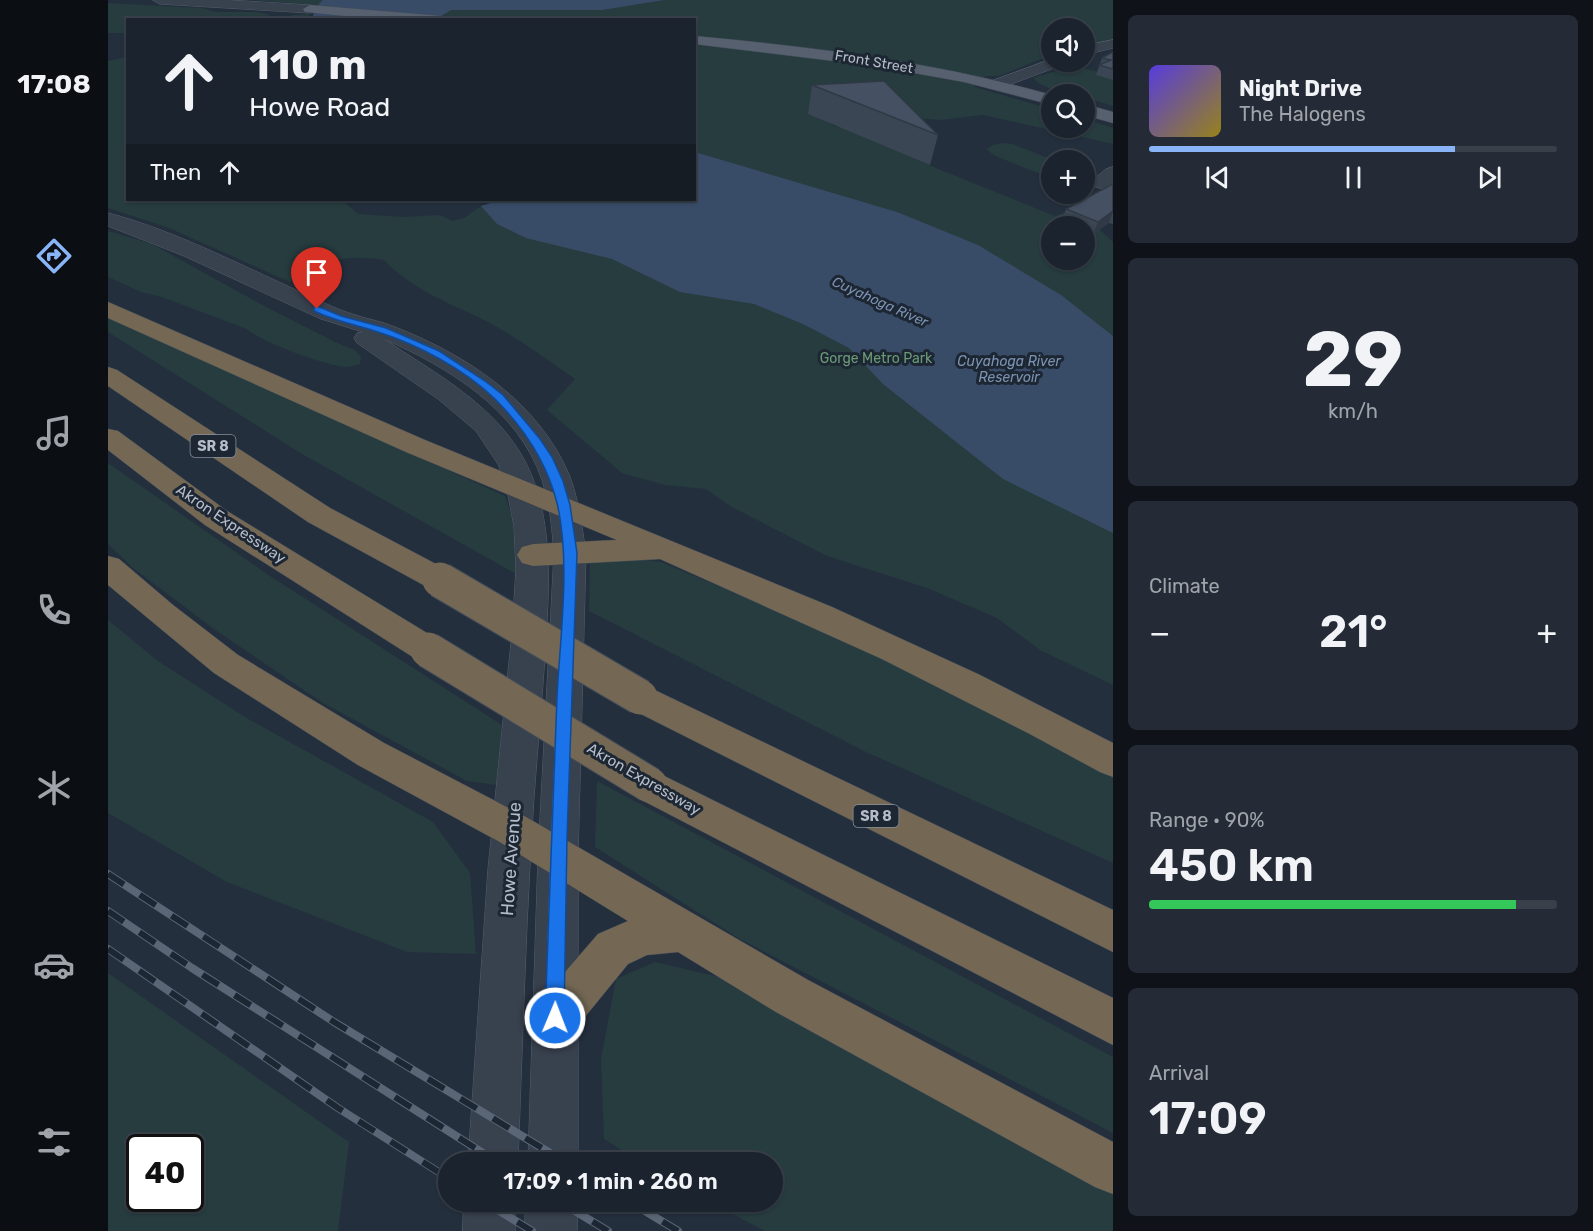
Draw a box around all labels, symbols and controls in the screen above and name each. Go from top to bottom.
map controls [1041,18,1095,270]
button: sound [1041,18,1095,72]
text: 110 m [249,40,367,90]
icon: ahead [150,42,228,120]
street label: Front Street [834,47,915,77]
text: 17:08 [17,68,91,100]
text: Night Drive [1239,75,1362,102]
button: search [1041,84,1095,138]
text: Howe Road [249,91,390,123]
text: The Halogens [1239,102,1366,126]
button: + [1041,150,1095,204]
icon: ahead [213,156,246,189]
text: Then [150,159,201,186]
icon: previous [1201,161,1234,194]
icon: pause [1337,161,1370,194]
icon: next [1473,161,1506,194]
button: − [1041,216,1095,270]
icon: directions [33,235,75,277]
pin [291,247,342,309]
icon: arrive [300,256,333,289]
water label: Cuyahoga River [829,273,931,331]
text: 29 [1303,313,1403,406]
park label: Gorge Metro Park [820,350,933,367]
water label: Cuyahoga River Reservoir [957,353,1061,386]
text: km/h [1328,399,1378,423]
icon: music [33,412,75,454]
road number: SR 8 [190,435,236,457]
street label: Akron Expressway [173,481,289,567]
text: Climate [1149,574,1220,598]
icon: phone [33,589,75,631]
text: 21° [1319,605,1388,658]
text: − [1149,613,1170,652]
text: + [1536,613,1557,652]
street label: Akron Expressway [584,739,704,819]
icon: climate [33,767,75,809]
street label: Howe Avenue [496,801,526,917]
road number: SR 8 [854,805,898,827]
text: Range · 90% [1149,808,1265,832]
text: 450 km [1149,839,1314,892]
icon: car [33,944,75,986]
position arrow [523,986,587,1050]
text: Arrival [1149,1061,1209,1085]
text: 17:09 [1149,1092,1267,1145]
icon: filters [33,1121,75,1163]
speed limit sign: 40 [126,1134,204,1212]
text: 17:09 · 1 min · 260 m [503,1168,718,1195]

